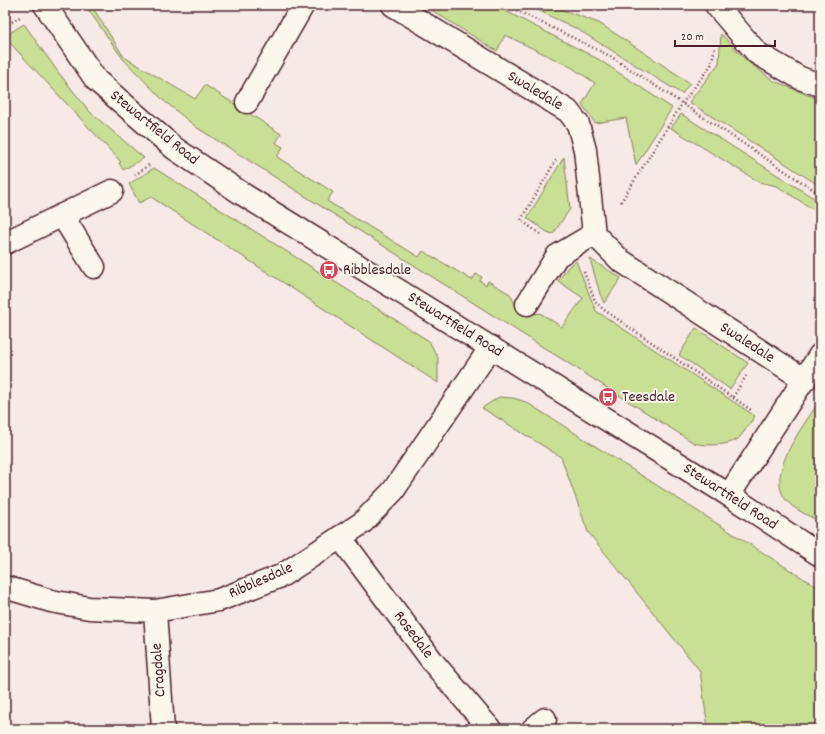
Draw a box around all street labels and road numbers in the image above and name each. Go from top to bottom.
street label: Swaledale [503,65,567,117]
street label: Stewartfield Road [104,85,204,171]
street label: Stewartfield Road [403,286,507,364]
street label: Swaledale [715,317,779,369]
street label: Stewartfield Road [678,458,782,536]
street label: Ribblesdale [225,557,297,605]
street label: Rosedale [387,606,439,664]
street label: Cragdale [146,642,172,698]

